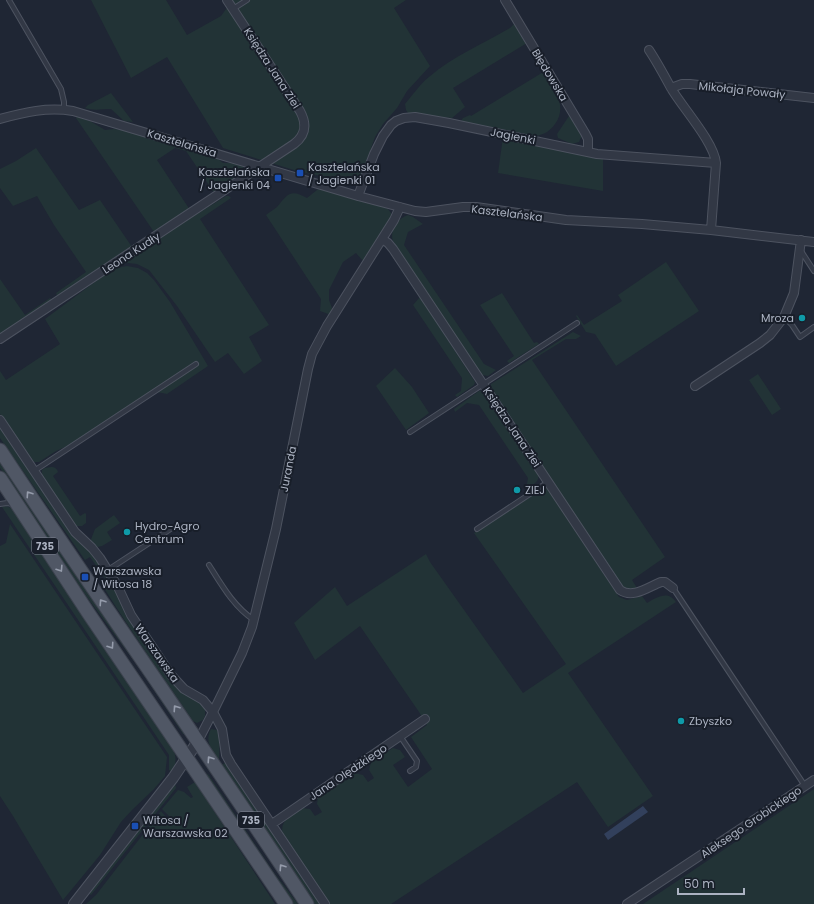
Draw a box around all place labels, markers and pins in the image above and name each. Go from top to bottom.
place label: Kasztelańska / Jagienki 01 [308,159,380,188]
place label: Kasztelańska / Jagienki 04 [198,164,270,193]
marker: Kasztelańska / Jagienki 01 [295,168,305,178]
marker: Kasztelańska / Jagienki 04 [273,173,283,183]
place label: Mroza [761,310,794,326]
marker: Mroza [797,313,807,323]
place label: ZIEJ [525,482,545,498]
marker: ZIEJ [512,485,522,495]
place label: Hydro-Agro Centrum [135,518,199,547]
marker: Hydro-Agro Centrum [122,527,132,537]
place label: Warszawska / Witosa 18 [93,563,161,592]
marker: Warszawska / Witosa 18 [80,572,90,582]
place label: Zbyszko [689,713,732,729]
marker: Zbyszko [676,716,686,726]
place label: Witosa / Warszawska 02 [143,812,228,841]
marker: Witosa / Warszawska 02 [130,821,140,831]

